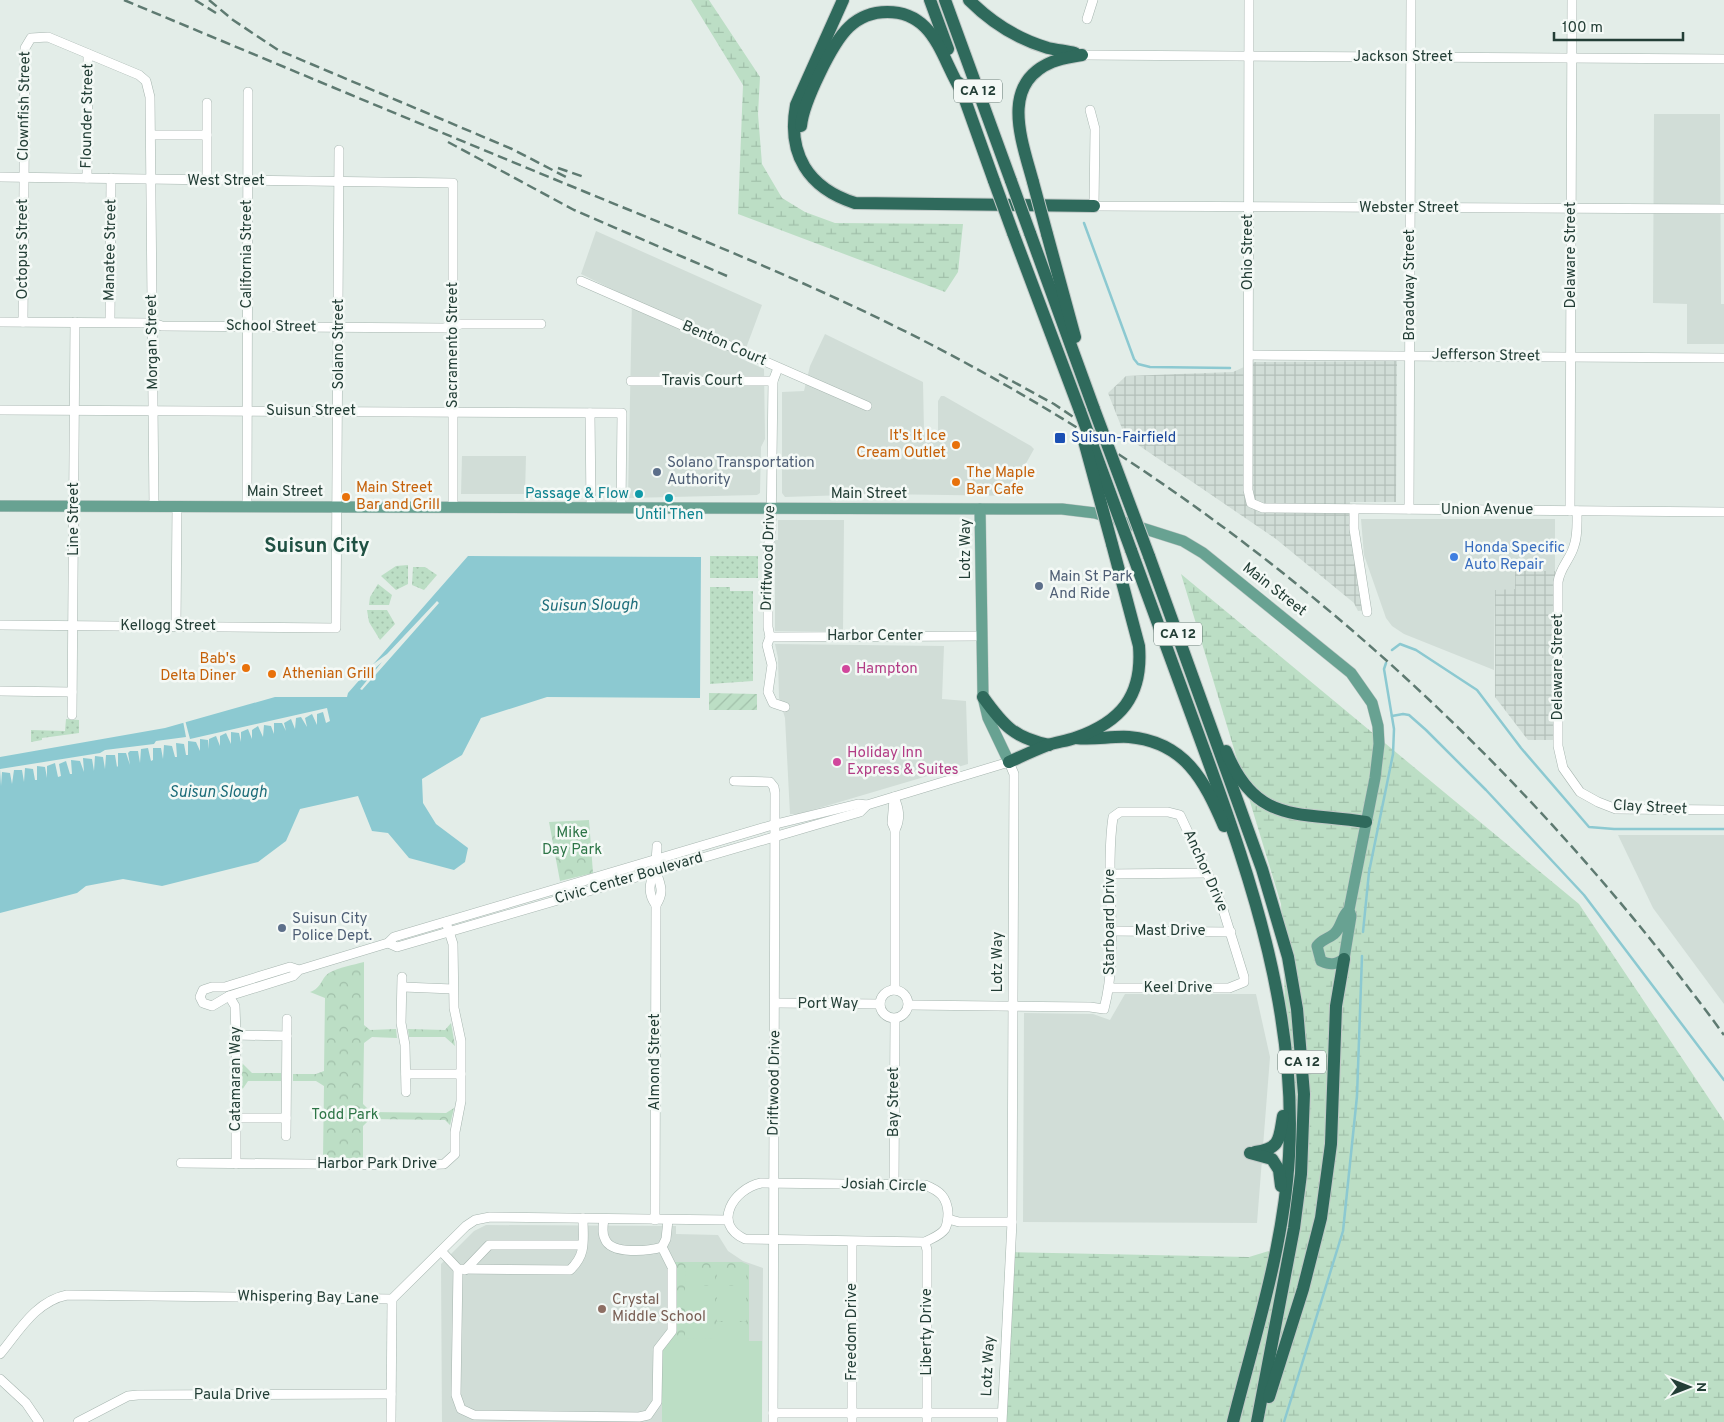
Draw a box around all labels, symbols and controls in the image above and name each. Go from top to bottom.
scale bar [1554,10,1683,42]
text: 100 m [1562,19,1603,38]
street label: Jackson Street [1353,48,1453,67]
street label: Clownfish Street [15,51,35,161]
street label: Flounder Street [78,63,98,169]
road number: CA 12 [954,80,1002,102]
street label: West Street [187,172,265,191]
street label: Octopus Street [14,199,33,299]
street label: Manatee Street [101,199,121,301]
street label: Webster Street [1359,199,1459,218]
street label: California Street [238,200,257,308]
street label: Delaware Street [1562,202,1581,308]
street label: Ohio Street [1239,214,1258,290]
street label: Broadway Street [1401,229,1420,341]
street label: Sacramento Street [444,282,463,408]
street label: Morgan Street [143,294,163,390]
street label: Solano Street [330,299,349,389]
street label: School Street [226,317,316,337]
street label: Benton Court [679,317,769,371]
street label: Jefferson Street [1431,346,1541,366]
street label: Travis Court [661,372,743,391]
street label: Suisun Street [266,402,356,421]
place label: It's It Ice Cream Outlet [856,427,946,463]
place label: Suisun-Fairfield [1071,429,1176,448]
marker: Suisun-Fairfield [1053,431,1067,445]
marker: It's It Ice Cream Outlet [950,439,962,451]
place label: Solano Transportation Authority [667,454,815,490]
place label: The Maple Bar Cafe [966,464,1035,500]
marker: Solano Transportation Authority [651,466,663,478]
marker: The Maple Bar Cafe [950,476,962,488]
place label: Main Street Bar and Grill [356,479,440,515]
street label: Line Street [65,482,84,556]
street label: Main Street [247,483,323,502]
place label: Passage & Flow [525,485,629,504]
street label: Main Street [831,485,907,504]
marker: Passage & Flow [633,488,645,500]
marker: Main Street Bar and Grill [340,491,352,503]
marker: Until Then [663,492,675,504]
street label: Union Avenue [1441,501,1533,520]
street label: Driftwood Drive [758,505,780,611]
place label: Until Then [635,506,703,525]
street label: Lotz Way [957,518,976,579]
district label: Suisun City [264,534,370,560]
place label: Honda Specific Auto Repair [1464,539,1565,575]
marker: Honda Specific Auto Repair [1448,551,1460,563]
street label: Main Street [1238,559,1310,621]
place label: Main St Park And Ride [1049,568,1133,604]
marker: Main St Park And Ride [1033,580,1045,592]
water label: Suisun Slough [540,595,638,617]
street label: Delaware Street [1549,614,1568,720]
street label: Kellogg Street [120,617,216,636]
road number: CA 12 [1154,622,1202,646]
street label: Harbor Center [827,627,923,646]
place label: Bab's Delta Diner [160,650,236,686]
place label: Hampton [856,660,918,679]
marker: Bab's Delta Diner [240,662,252,674]
marker: Hampton [840,663,852,675]
place label: Athenian Grill [282,665,374,684]
marker: Athenian Grill [266,668,278,680]
place label: Holiday Inn Express & Suites [847,744,959,780]
marker: Holiday Inn Express & Suites [831,756,843,768]
water label: Suisun Slough [169,783,267,803]
street label: Clay Street [1612,797,1688,819]
park label: Mike Day Park [542,824,602,860]
street label: Anchor Drive [1178,827,1232,915]
street label: Civic Center Boulevard [553,849,705,909]
street label: Starboard Drive [1101,869,1120,975]
place label: Suisun City Police Dept. [292,910,372,946]
marker: Suisun City Police Dept. [276,922,288,934]
street label: Mast Drive [1134,922,1206,941]
street label: Lotz Way [989,931,1008,992]
street label: Keel Drive [1144,979,1212,998]
street label: Port Way [798,995,858,1014]
street label: Almond Street [646,1013,665,1111]
street label: Catamaran Way [227,1026,246,1132]
street label: Driftwood Drive [765,1030,785,1136]
road number: CA 12 [1278,1050,1326,1074]
street label: Bay Street [885,1067,904,1137]
park label: Todd Park [311,1106,379,1125]
street label: Harbor Park Drive [317,1155,437,1174]
street label: Josiah Circle [841,1175,927,1197]
street label: Freedom Drive [843,1283,862,1381]
street label: Whispering Bay Lane [237,1287,379,1309]
street label: Liberty Drive [918,1288,937,1376]
place label: Crystal Middle School [612,1291,706,1327]
marker: Crystal Middle School [596,1303,608,1315]
street label: Lotz Way [978,1335,1000,1397]
north arrow [1664,1362,1714,1412]
text: N [1692,1382,1709,1392]
street label: Paula Drive [194,1386,270,1405]

